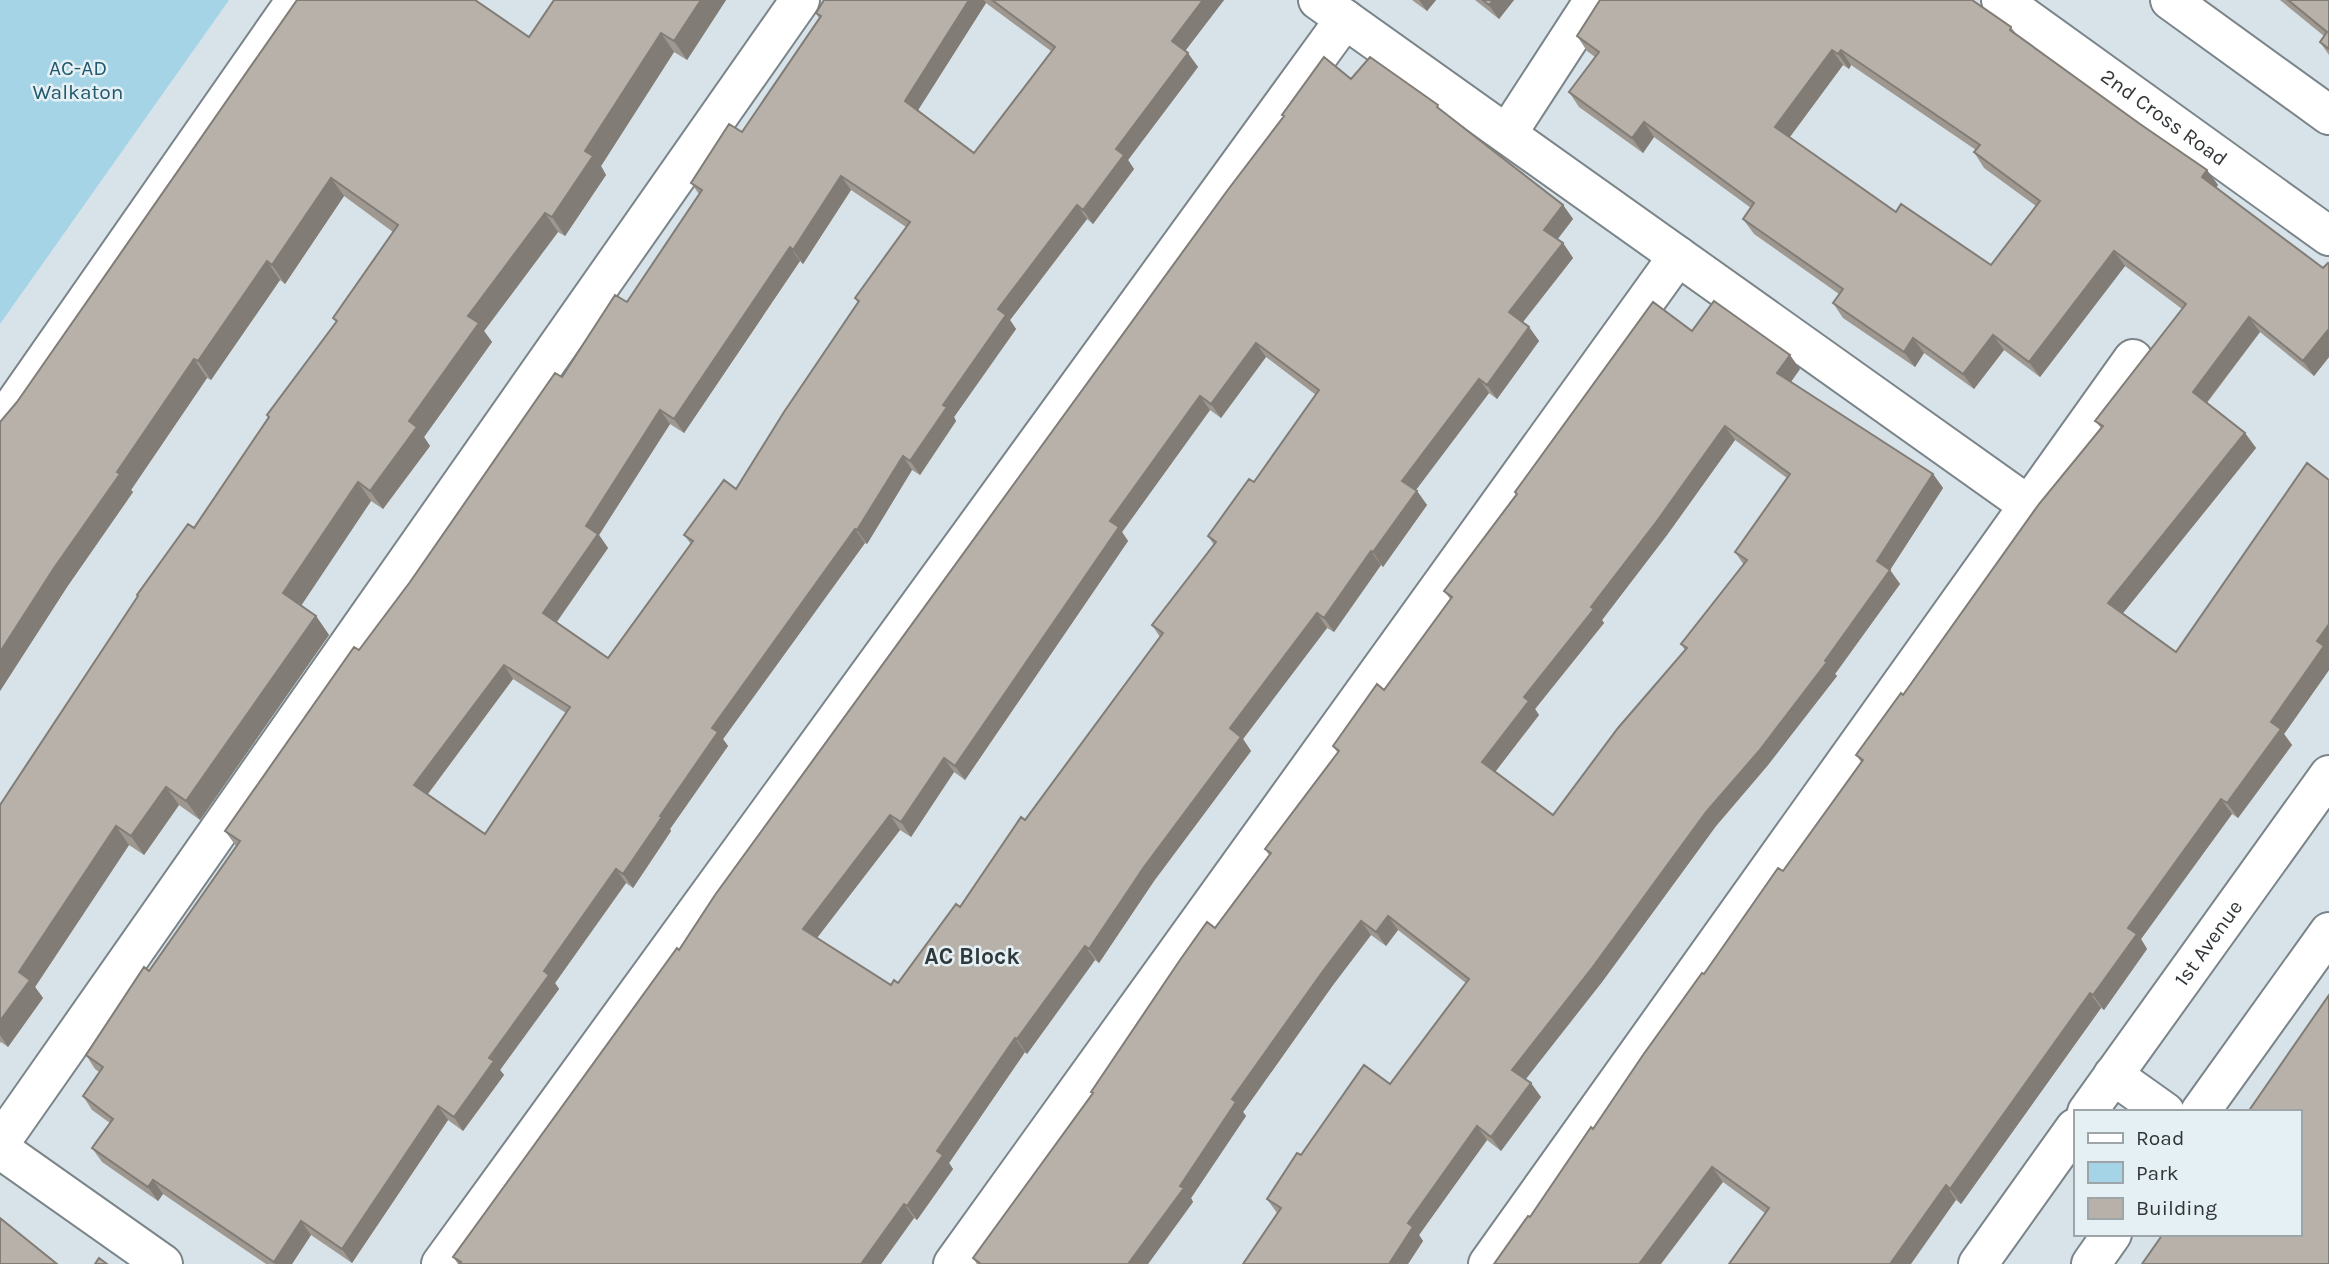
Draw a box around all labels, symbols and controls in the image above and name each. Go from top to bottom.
park label: AC-AD Walkaton [33,56,123,104]
street label: 2nd Cross Road [2096,64,2232,171]
street label: 1st Avenue [2169,895,2247,991]
district label: AC Block [924,943,1020,970]
legend [2074,1110,2301,1236]
text: Road [2136,1126,2184,1150]
text: Park [2136,1161,2179,1185]
text: Building [2136,1196,2217,1220]

